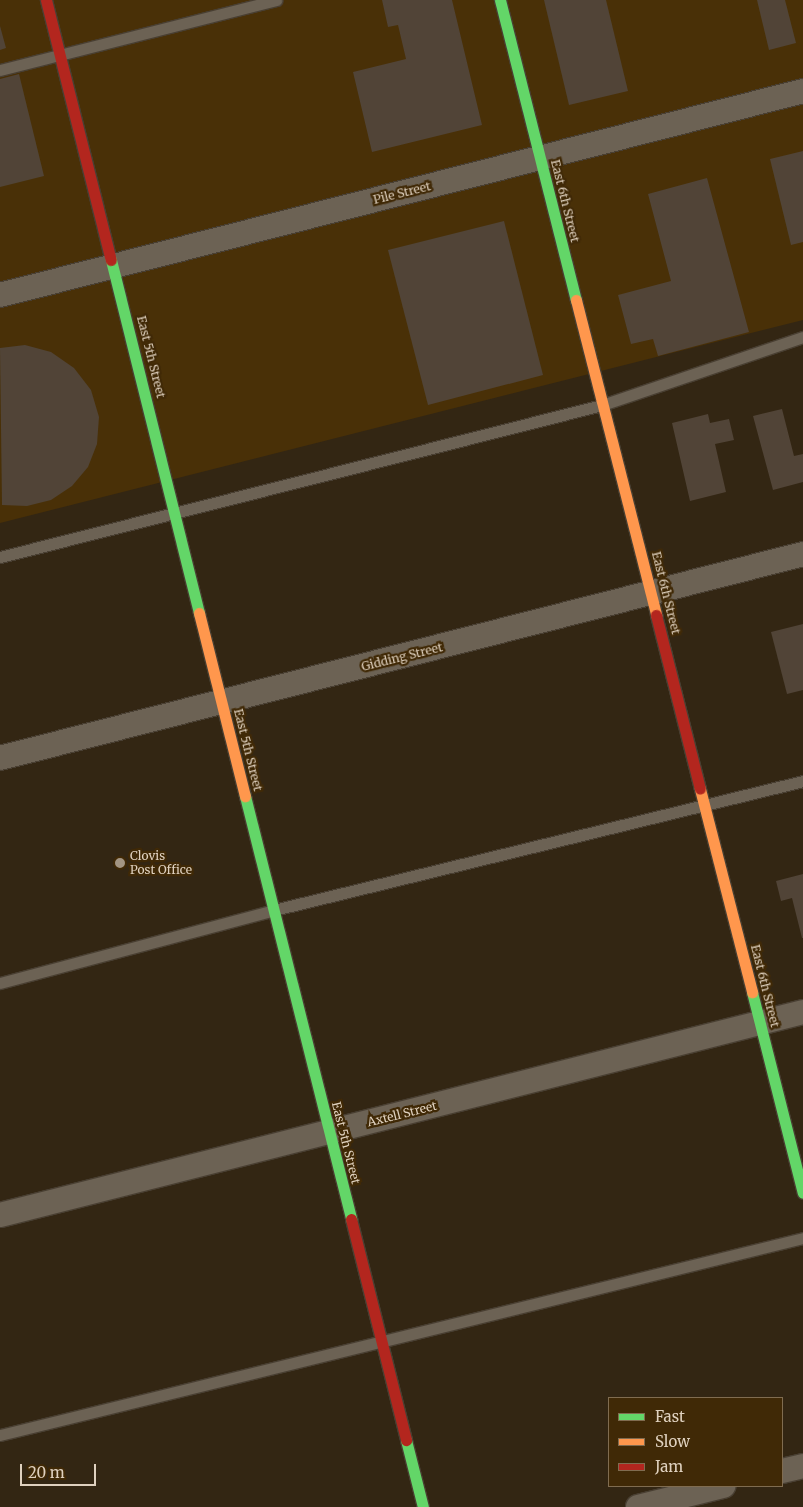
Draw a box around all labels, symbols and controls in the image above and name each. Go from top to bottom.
street label: East 6th Street [548,158,582,244]
street label: Pile Street [372,179,432,207]
street label: East 5th Street [134,314,168,400]
street label: East 6th Street [649,550,683,636]
street label: Gidding Street [360,640,444,674]
street label: East 5th Street [231,707,265,793]
place label: Clovis Post Office [130,849,192,877]
marker: Clovis Post Office [114,857,126,869]
street label: East 6th Street [748,943,782,1029]
street label: Axtell Street [366,1098,438,1130]
street label: East 5th Street [329,1100,363,1186]
legend [608,1397,783,1487]
text: Fast [655,1407,685,1426]
text: Slow [655,1432,690,1451]
scale bar [22,1454,99,1486]
text: Jam [655,1457,683,1476]
text: 20 m [28,1463,65,1482]

